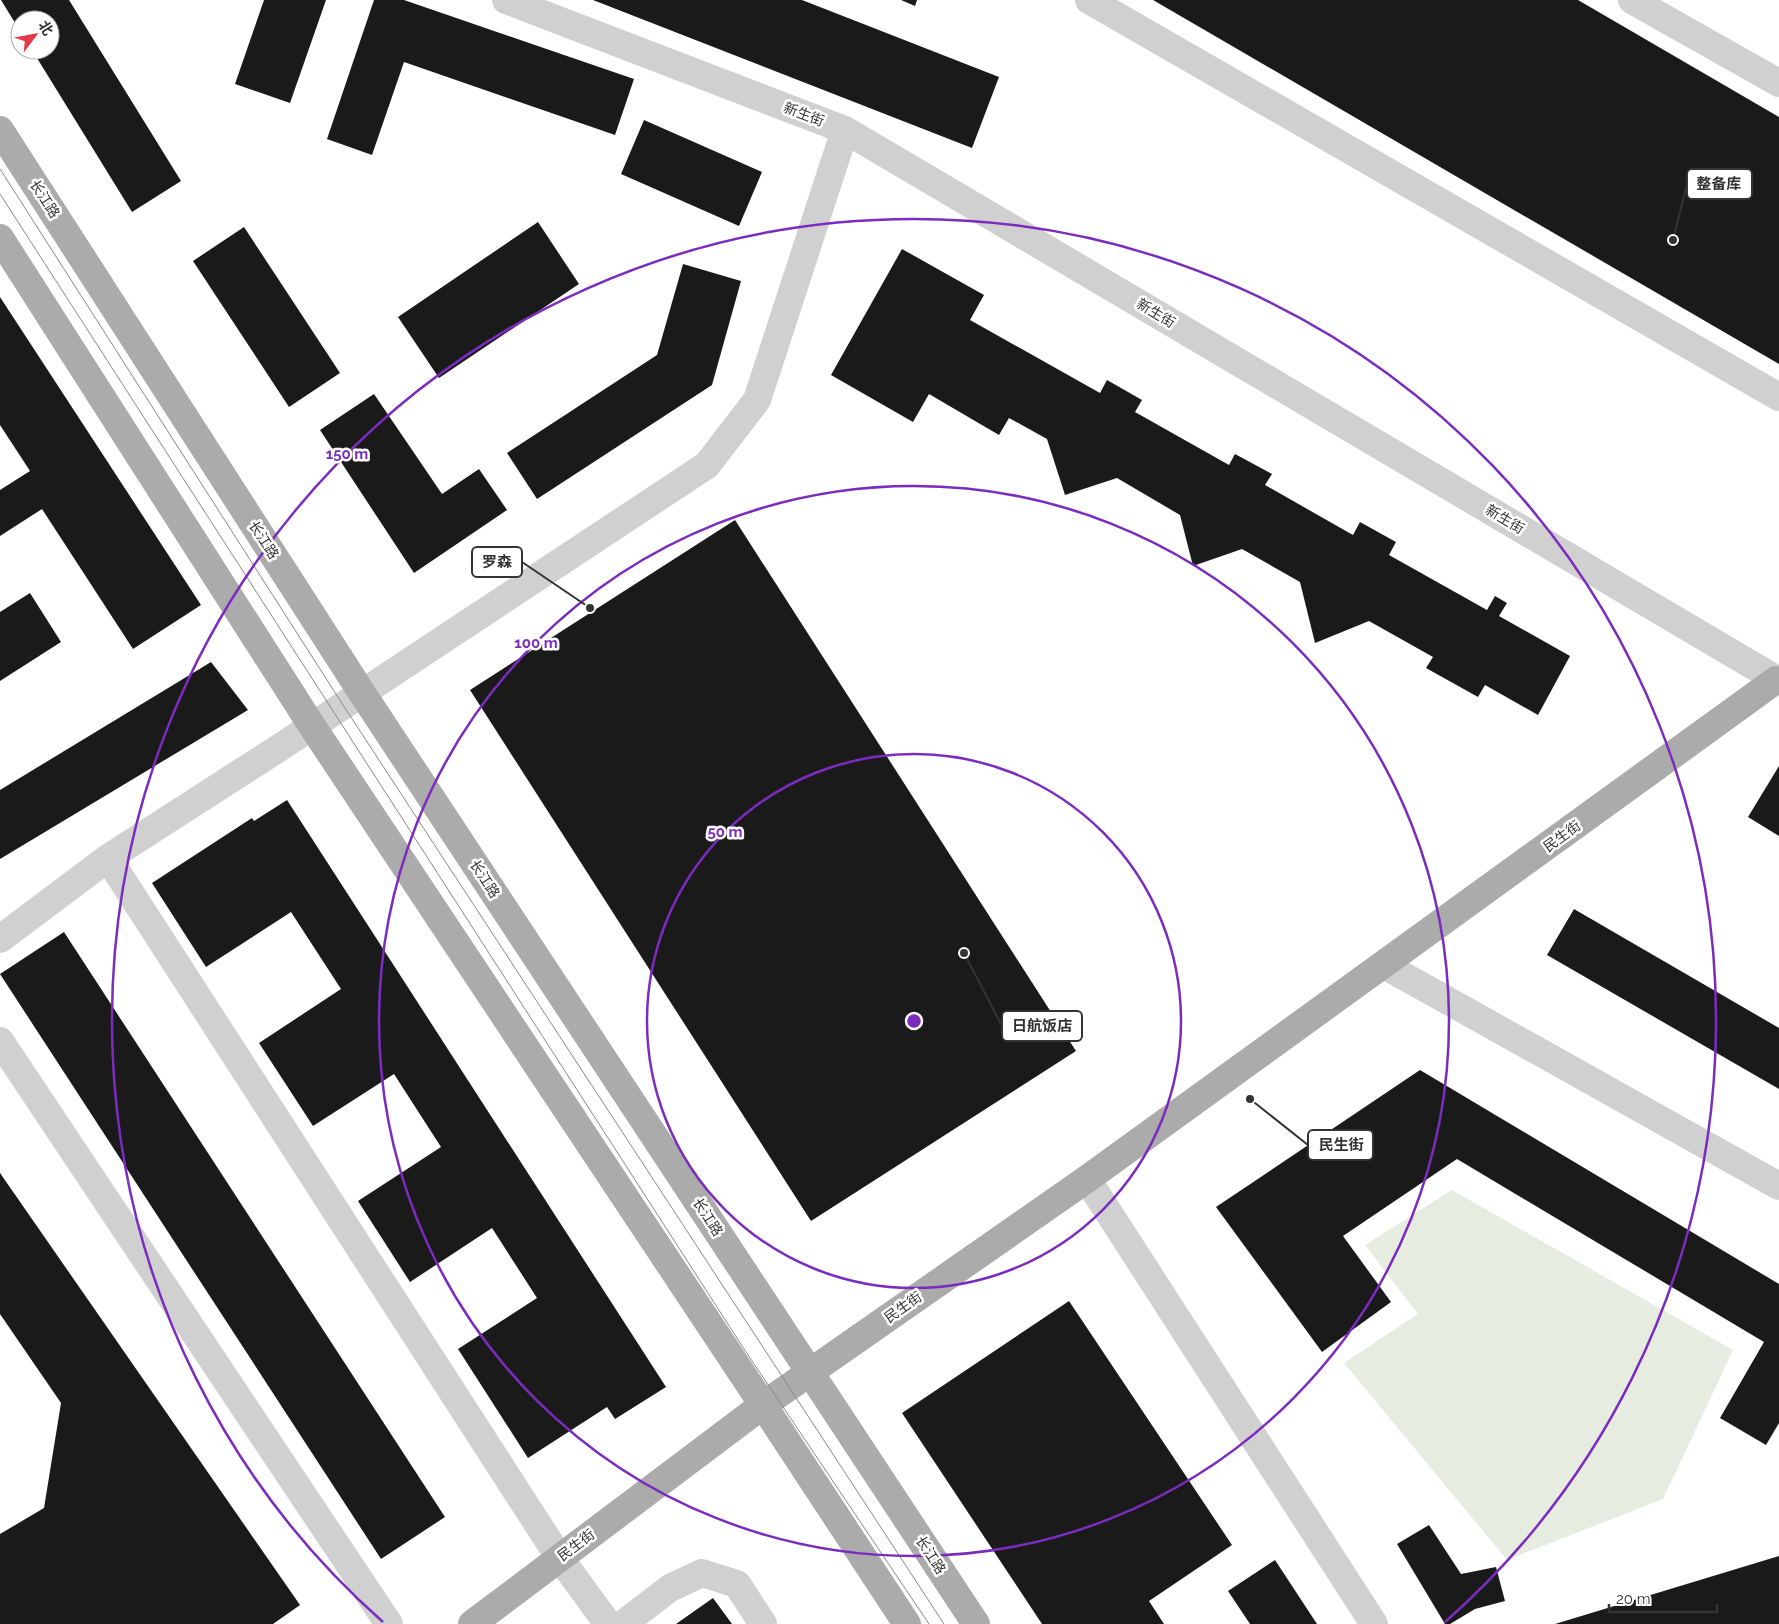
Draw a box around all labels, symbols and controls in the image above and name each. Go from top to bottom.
north arrow [10,10,60,60]
text: 北 [36,18,57,38]
street label: 新生街 [782,99,826,129]
callout: 整备库 [1687,169,1752,199]
text: 整备库 [1696,175,1742,193]
street label: 长江路 [27,177,63,221]
street label: 新生街 [1134,295,1178,331]
text: 150 m [326,445,368,463]
street label: 新生街 [1483,501,1527,537]
street label: 长江路 [246,518,282,562]
callout: 罗森 [472,547,522,577]
text: 罗森 [482,553,512,571]
text: 100 m [514,634,558,652]
street label: 民生街 [1540,817,1584,855]
text: 50 m [707,823,743,841]
street label: 长江路 [467,857,503,901]
callout: 日航饭店 [1002,1011,1082,1041]
centre of rings [905,1012,923,1030]
text: 日航饭店 [1012,1017,1072,1035]
callout: 民生街 [1308,1130,1373,1160]
text: 民生街 [1318,1136,1364,1154]
street label: 长江路 [690,1195,726,1239]
street label: 民生街 [881,1288,925,1326]
street label: 民生街 [554,1526,598,1564]
street label: 长江路 [913,1533,949,1577]
scale bar [1609,1582,1716,1614]
text: 20 m [1616,1590,1651,1608]

